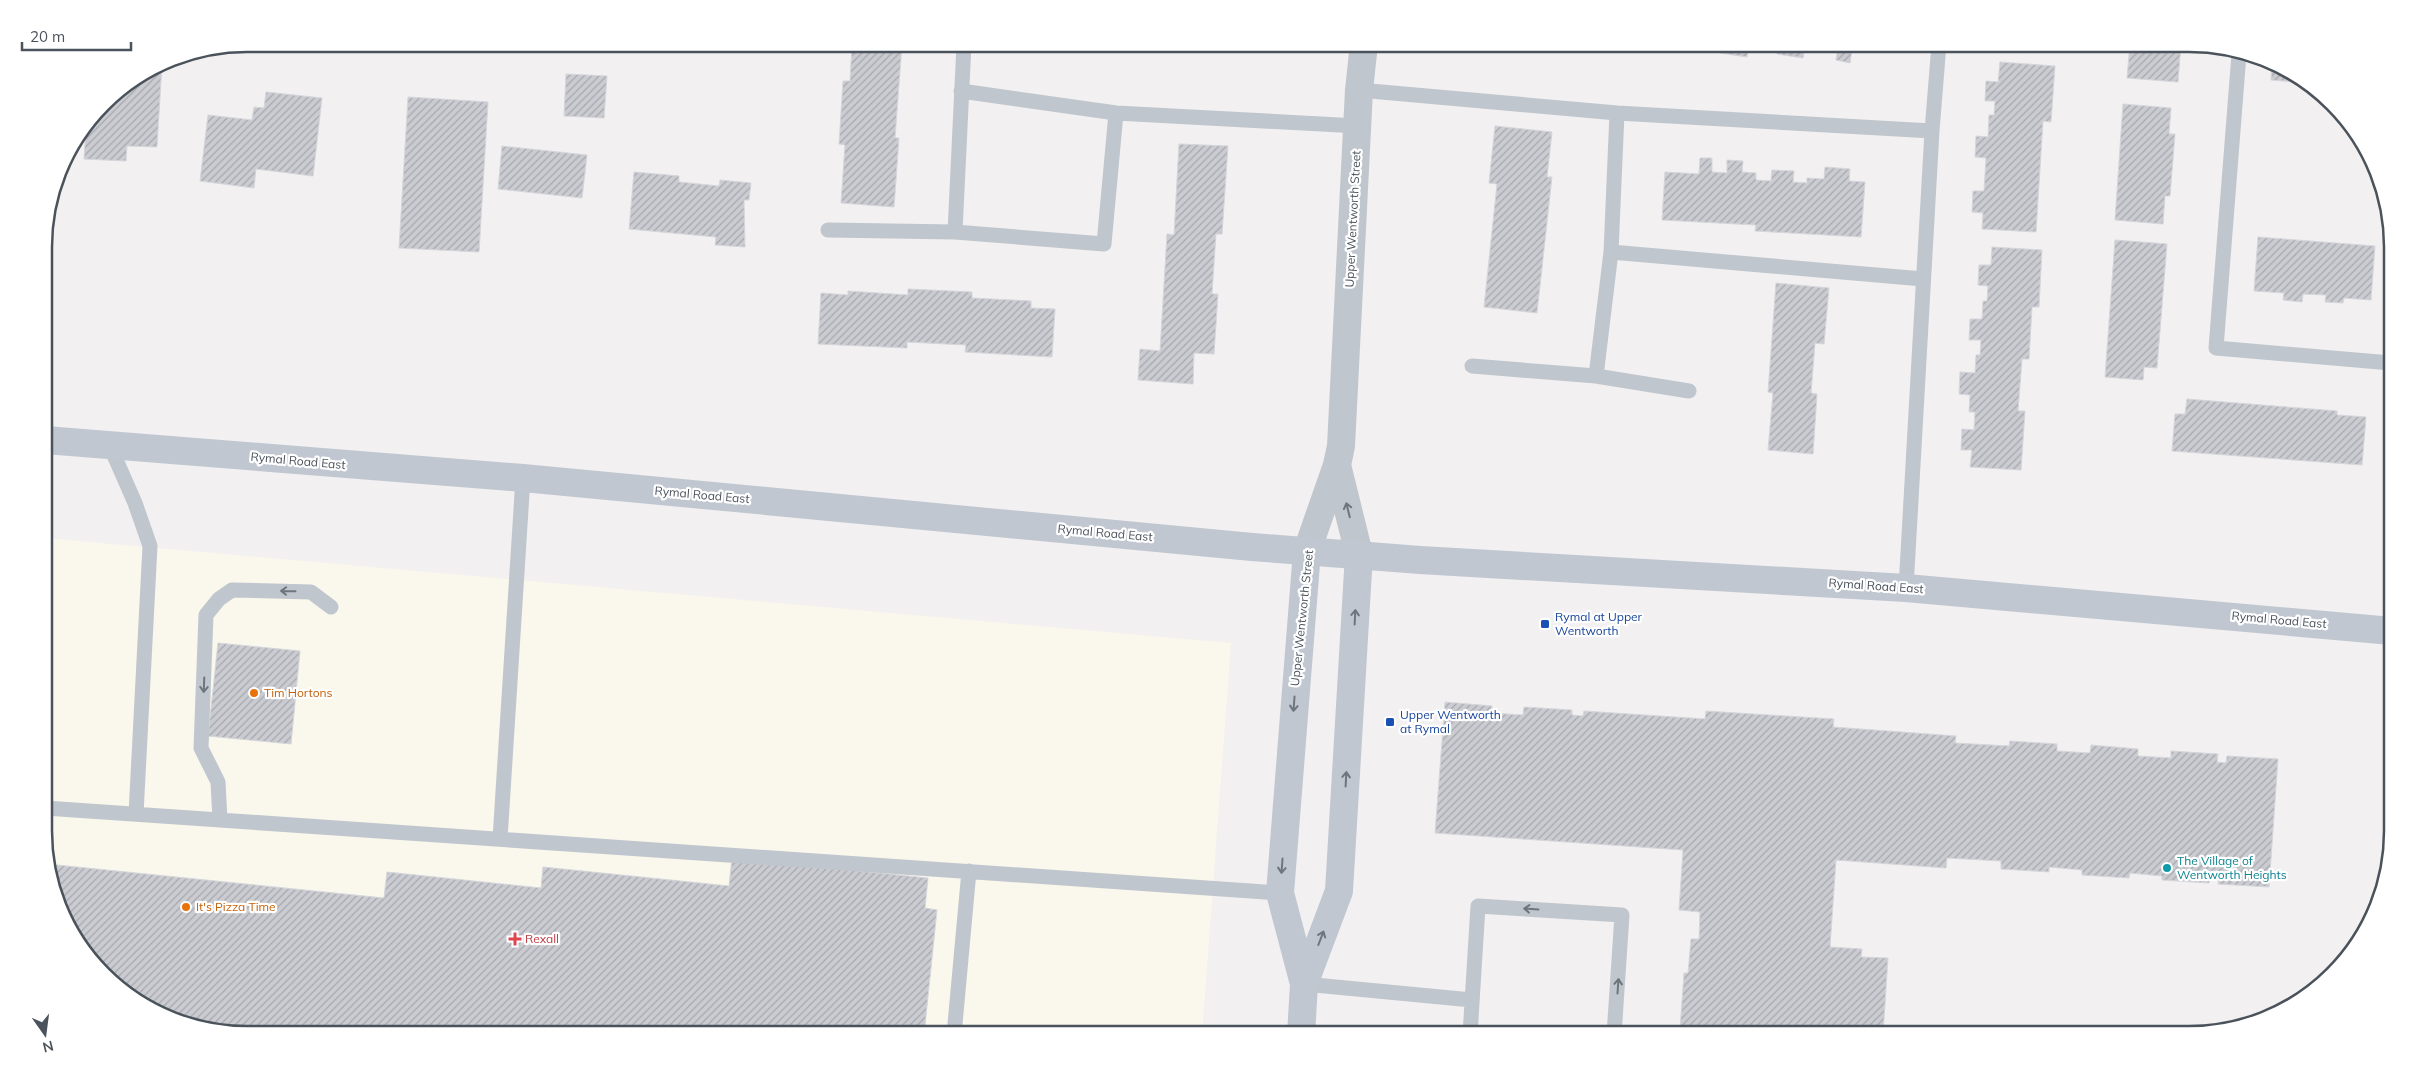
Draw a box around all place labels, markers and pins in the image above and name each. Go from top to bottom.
place label: Rymal at Upper Wentworth [1555,609,1643,638]
marker: Rymal at Upper Wentworth [1539,618,1551,630]
place label: Tim Hortons [264,685,333,700]
marker: Tim Hortons [248,687,260,699]
place label: Upper Wentworth at Rymal [1400,707,1501,736]
marker: Upper Wentworth at Rymal [1384,716,1396,728]
place label: The Village of Wentworth Heights [2177,853,2287,882]
marker: The Village of Wentworth Heights [2161,862,2173,874]
place label: It's Pizza Time [196,899,276,914]
marker: It's Pizza Time [180,901,192,913]
place label: Rexall [525,931,559,946]
marker: Rexall [509,933,521,945]

